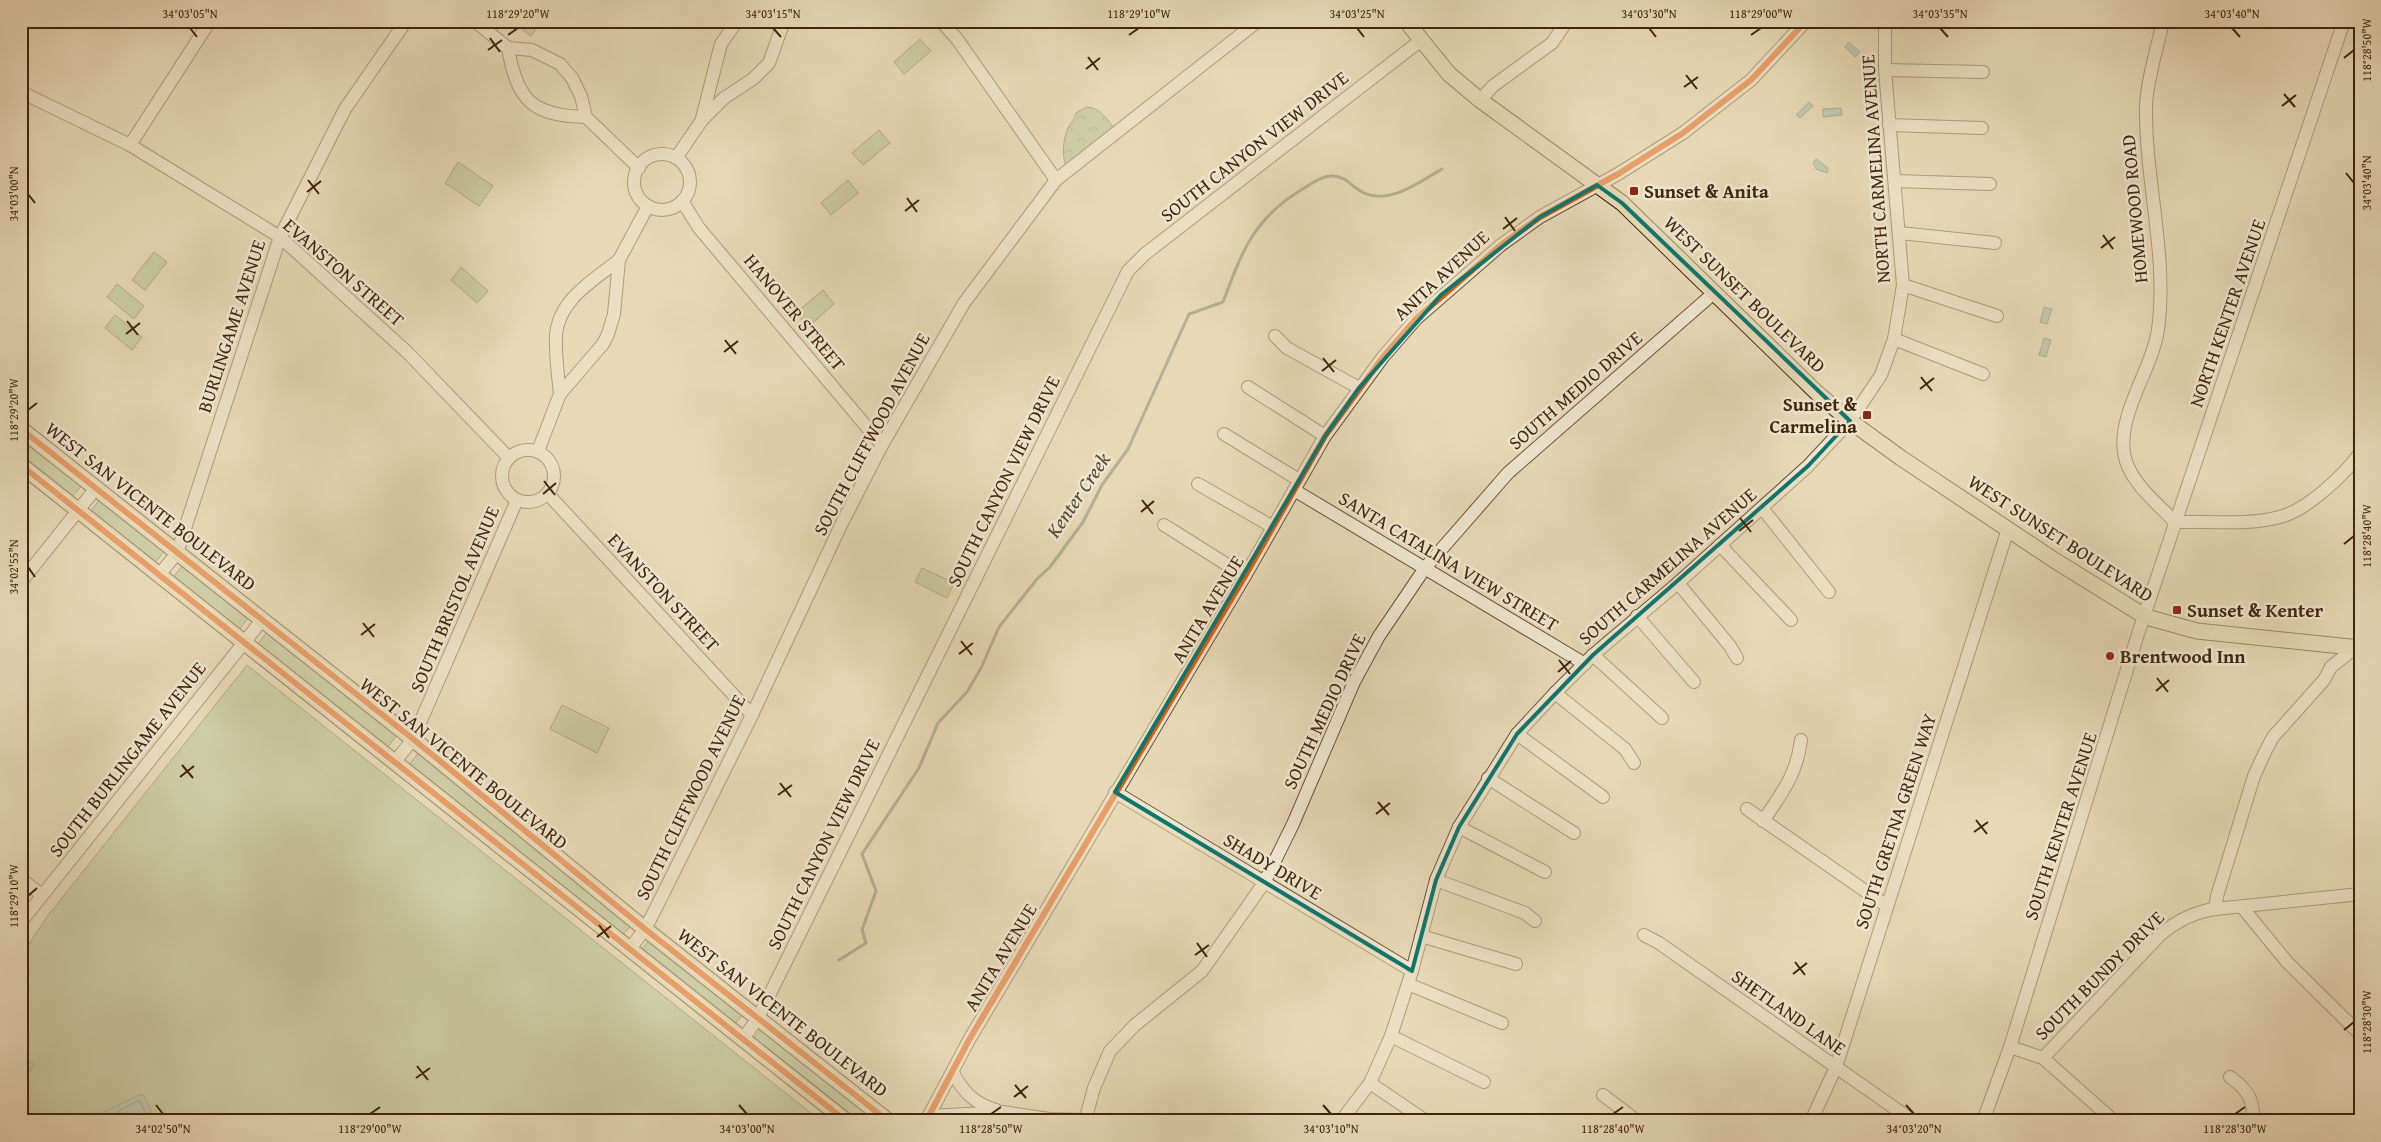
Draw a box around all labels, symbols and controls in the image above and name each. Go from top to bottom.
text: 34°03'05"N [162,5,218,22]
text: 118°29'20"W [486,5,550,22]
text: 34°03'15"N [745,5,801,22]
text: 118°29'10"W [1107,5,1171,22]
text: 34°03'25"N [1329,5,1385,22]
text: 34°03'30"N [1621,5,1677,22]
text: 118°29'00"W [1729,5,1793,22]
text: 34°03'35"N [1912,5,1968,22]
text: 34°03'40"N [2204,5,2260,22]
text: 118°28'50"W [2358,18,2375,82]
street label: NORTH CARMELINA AVENUE [1853,53,1897,284]
street label: SOUTH CANYON VIEW DRIVE [1154,63,1354,228]
street label: HOMEWOOD ROAD [2114,134,2154,284]
text: 34°03'40"N [2358,155,2375,211]
text: 34°03'00"N [5,166,22,222]
place label: Sunset & Anita [1644,177,1769,205]
marker: Sunset & Anita [1628,185,1640,197]
street label: WEST SUNSET BOULEVARD [1658,209,1832,379]
street label: EVANSTON STREET [277,211,411,333]
street label: NORTH KENTER AVENUE [2182,215,2272,411]
street label: ANITA AVENUE [1387,223,1495,327]
street label: BURLINGAME AVENUE [190,235,272,416]
street label: HANOVER STREET [738,247,853,377]
street label: SOUTH MEDIO DRIVE [1502,324,1648,456]
street label: SOUTH CLIFFWOOD AVENUE [806,327,937,540]
street label: SOUTH CANYON VIEW DRIVE [940,370,1067,591]
text: 118°29'20"W [5,378,22,442]
place label: Sunset & Carmelina [1769,390,1858,440]
marker: Sunset & Carmelina [1861,409,1873,421]
street label: WEST SAN VICENTE BOULEVARD [40,415,262,597]
water label: Kenter Creek [1038,446,1117,544]
street label: WEST SUNSET BOULEVARD [1963,467,2159,609]
street label: SOUTH CARMELINA AVENUE [1572,480,1763,651]
street label: SANTA CATALINA VIEW STREET [1334,484,1565,638]
street label: SOUTH BRISTOL AVENUE [402,501,506,696]
text: 118°28'40"W [2358,504,2375,568]
street label: EVANSTON STREET [602,527,727,658]
text: 34°02'55"N [5,539,22,595]
street label: ANITA AVENUE [1164,549,1251,668]
place label: Sunset & Kenter [2187,596,2324,624]
marker: Sunset & Kenter [2171,604,2183,616]
street label: SOUTH MEDIO DRIVE [1276,628,1373,794]
place label: Brentwood Inn [2120,642,2246,670]
marker: Brentwood Inn [2104,650,2116,662]
street label: SOUTH BURLINGAME AVENUE [42,655,213,863]
street label: WEST SAN VICENTE BOULEVARD [354,670,574,856]
street label: SOUTH CLIFFWOOD AVENUE [628,689,752,905]
street label: SOUTH GRETNA GREEN WAY [1847,709,1943,932]
street label: SOUTH KENTER AVENUE [2016,728,2104,924]
street label: SOUTH CANYON VIEW DRIVE [760,733,887,954]
street label: SHADY DRIVE [1218,826,1328,907]
text: 118°29'10"W [5,864,22,928]
street label: ANITA AVENUE [957,897,1044,1016]
street label: SOUTH BUNDY DRIVE [2028,904,2170,1046]
street label: WEST SAN VICENTE BOULEVARD [672,921,894,1103]
street label: SHETLAND LANE [1726,962,1852,1062]
text: 118°28'30"W [2358,990,2375,1054]
text: 34°02'50"N [135,1120,191,1137]
text: 118°29'00"W [338,1120,402,1137]
text: 34°03'00"N [719,1120,775,1137]
text: 118°28'50"W [959,1120,1023,1137]
text: 34°03'10"N [1303,1120,1359,1137]
text: 118°28'40"W [1581,1120,1645,1137]
text: 34°03'20"N [1886,1120,1942,1137]
text: 118°28'30"W [2203,1120,2267,1137]

